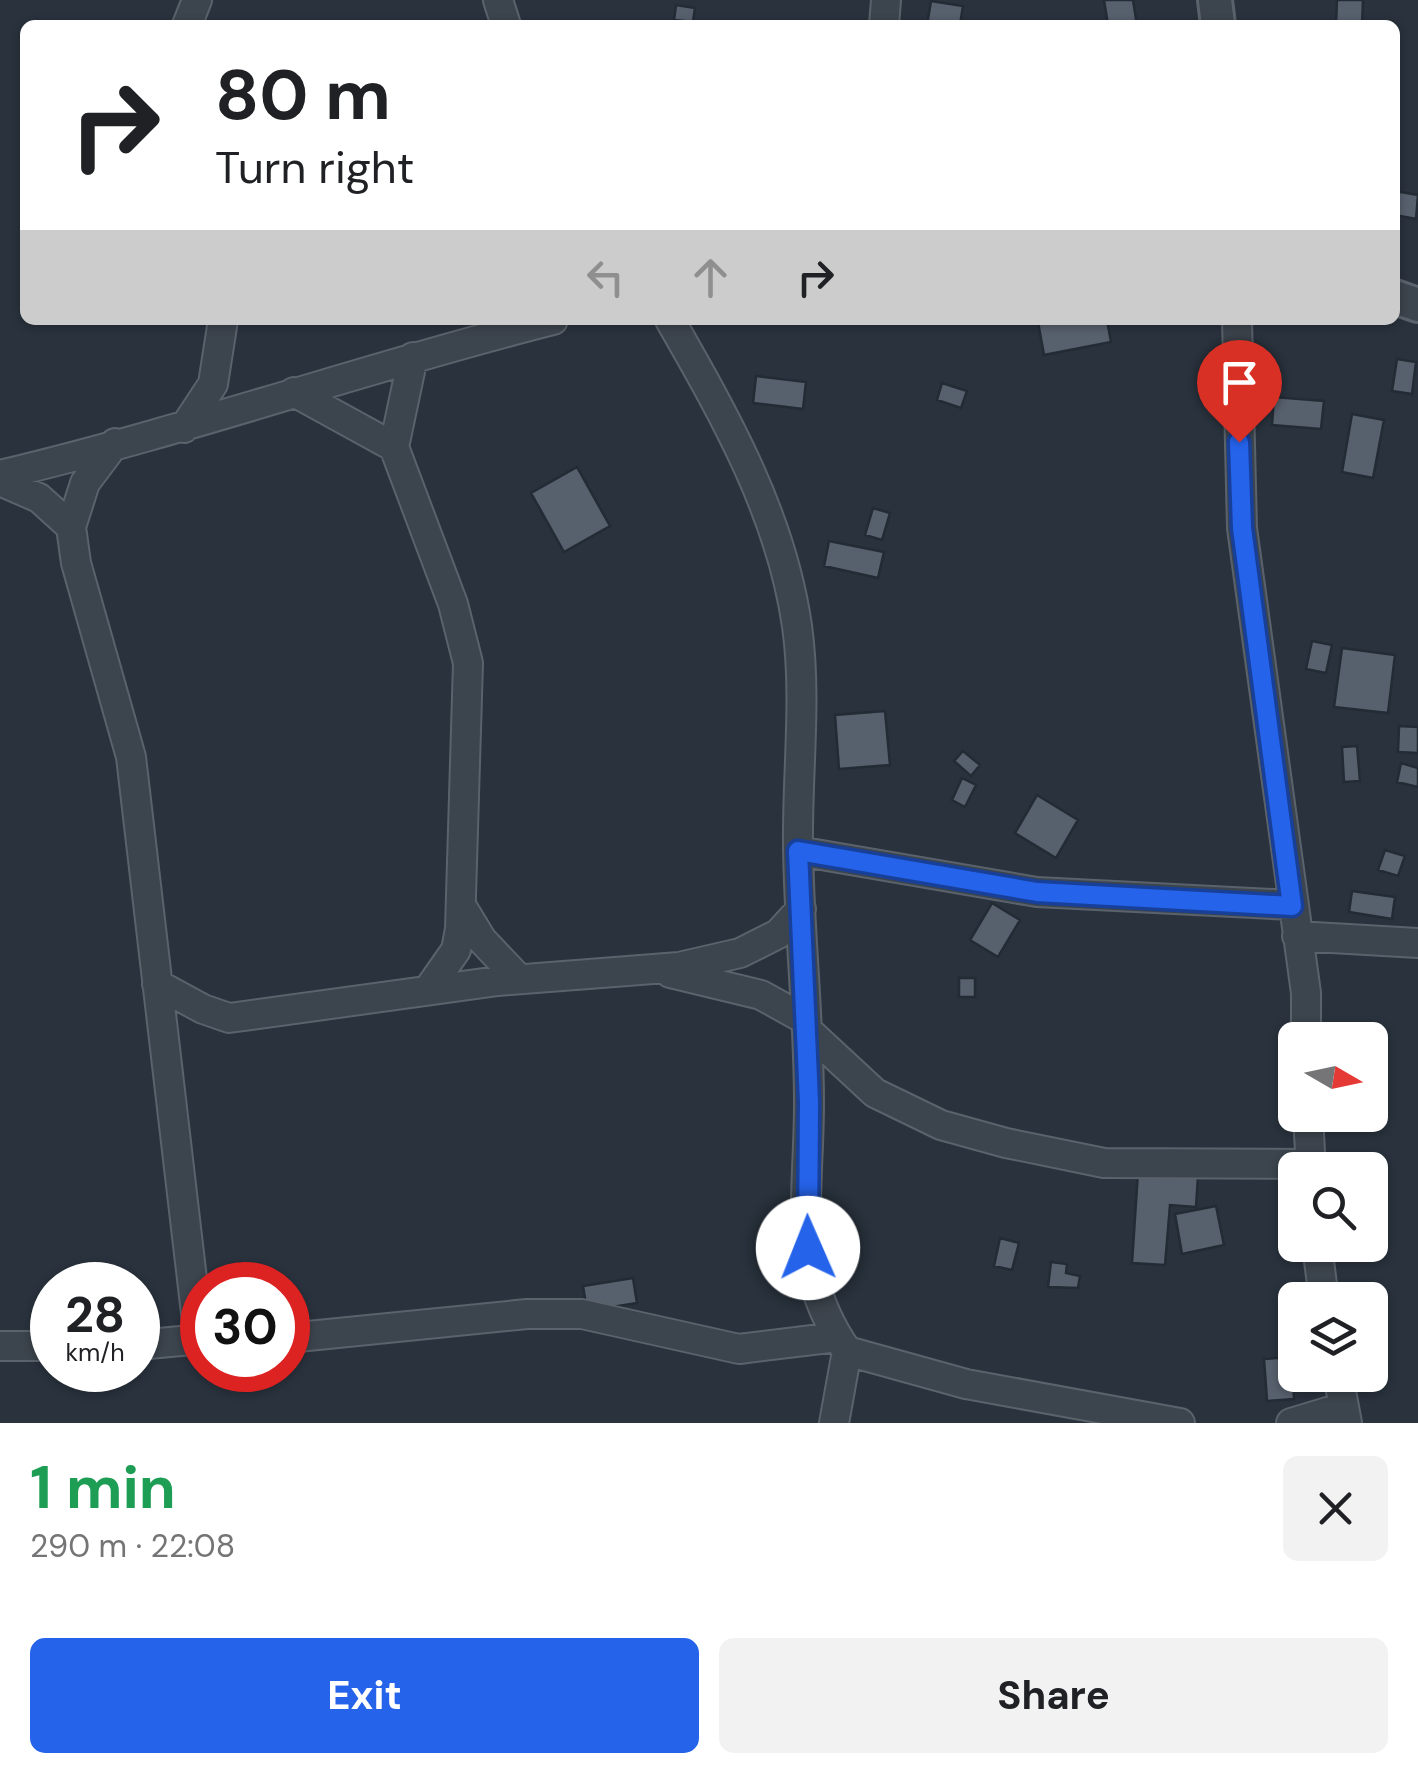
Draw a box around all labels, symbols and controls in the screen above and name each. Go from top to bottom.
text: 80 m [215,50,391,141]
icon: right [50,60,180,190]
text: Turn right [215,138,414,197]
icon: left [578,250,633,305]
icon: ahead [683,250,738,305]
icon: right [788,250,843,305]
pin [1197,340,1282,443]
icon: arrive [1212,355,1267,410]
north arrow [1278,1022,1388,1132]
map controls [1278,1022,1388,1392]
button: search [1278,1152,1388,1262]
position arrow [756,1196,860,1300]
speed limit sign: 30 [180,1262,310,1392]
text: 28 [65,1282,125,1348]
button: layers [1278,1282,1388,1392]
text: km/h [65,1336,125,1369]
text: 1 min [30,1448,176,1527]
button: close [1283,1456,1388,1561]
text: 290 m · 22:08 [30,1525,235,1567]
button: Exit [30,1638,699,1753]
button: Share [719,1638,1388,1753]

